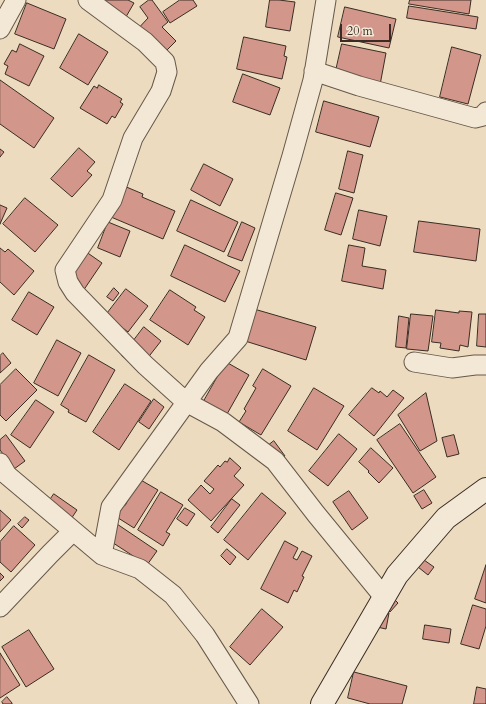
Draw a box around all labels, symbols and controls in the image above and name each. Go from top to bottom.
scale bar [342,16,393,42]
text: 20 m [347,23,373,39]

